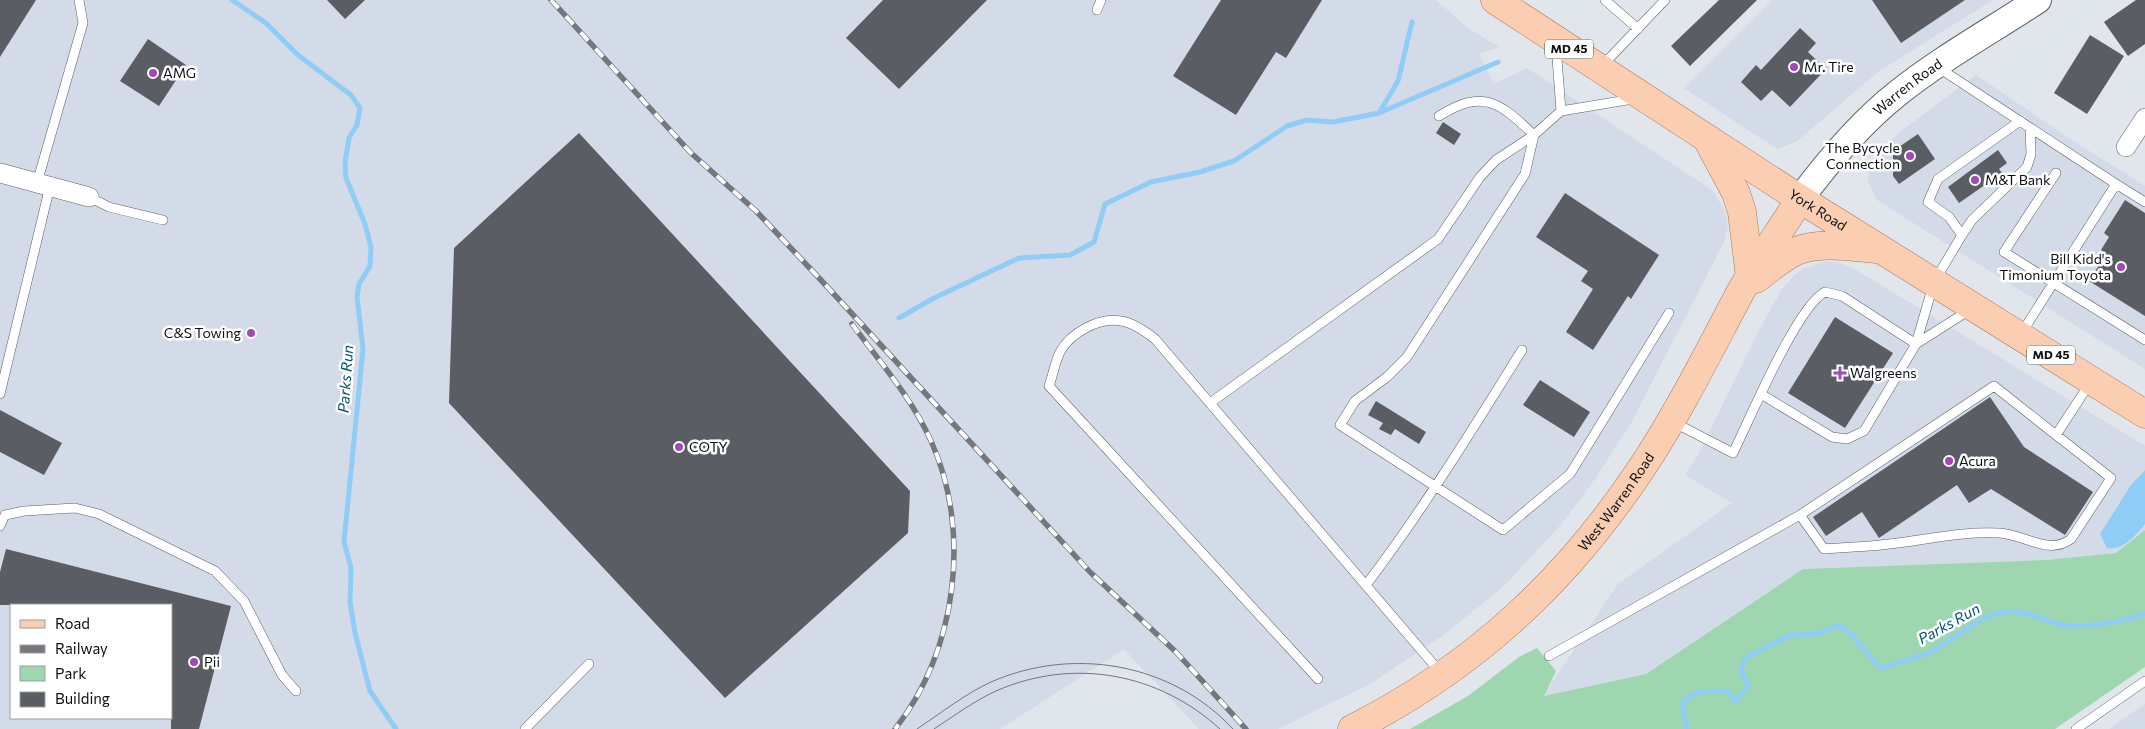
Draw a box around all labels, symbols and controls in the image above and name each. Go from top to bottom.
road number: MD 45 [1545,40,1593,59]
street label: Warren Road [1869,55,1945,119]
place label: Mr. Tire [1804,58,1854,75]
marker: Mr. Tire [1788,61,1800,73]
place label: AMG [163,64,196,81]
marker: AMG [147,67,159,79]
place label: The Bycycle Connection [1825,139,1900,172]
marker: The Bycycle Connection [1904,150,1916,162]
place label: M&T Bank [1985,171,2051,188]
marker: M&T Bank [1969,174,1981,186]
street label: York Road [1786,185,1850,234]
place label: Bill Kidd's Timonium Toyota [1999,250,2111,283]
marker: Bill Kidd's Timonium Toyota [2115,261,2127,273]
place label: C&S Towing [164,324,241,341]
marker: C&S Towing [245,327,257,339]
water label: Parks Run [334,344,356,413]
road number: MD 45 [2027,346,2075,364]
place label: Walgreens [1850,364,1917,381]
marker: Walgreens [1834,367,1846,379]
place label: COTY [689,438,728,455]
marker: COTY [673,441,685,453]
street label: West Warren Road [1574,449,1658,554]
place label: Acura [1959,452,1996,469]
marker: Acura [1943,455,1955,467]
water label: Parks Run [1914,599,1983,647]
legend [10,604,172,719]
text: Road [55,614,90,632]
text: Railway [55,639,108,657]
place label: Pii [204,653,220,670]
marker: Pii [188,656,200,668]
text: Park [55,664,86,682]
text: Building [55,689,110,707]

